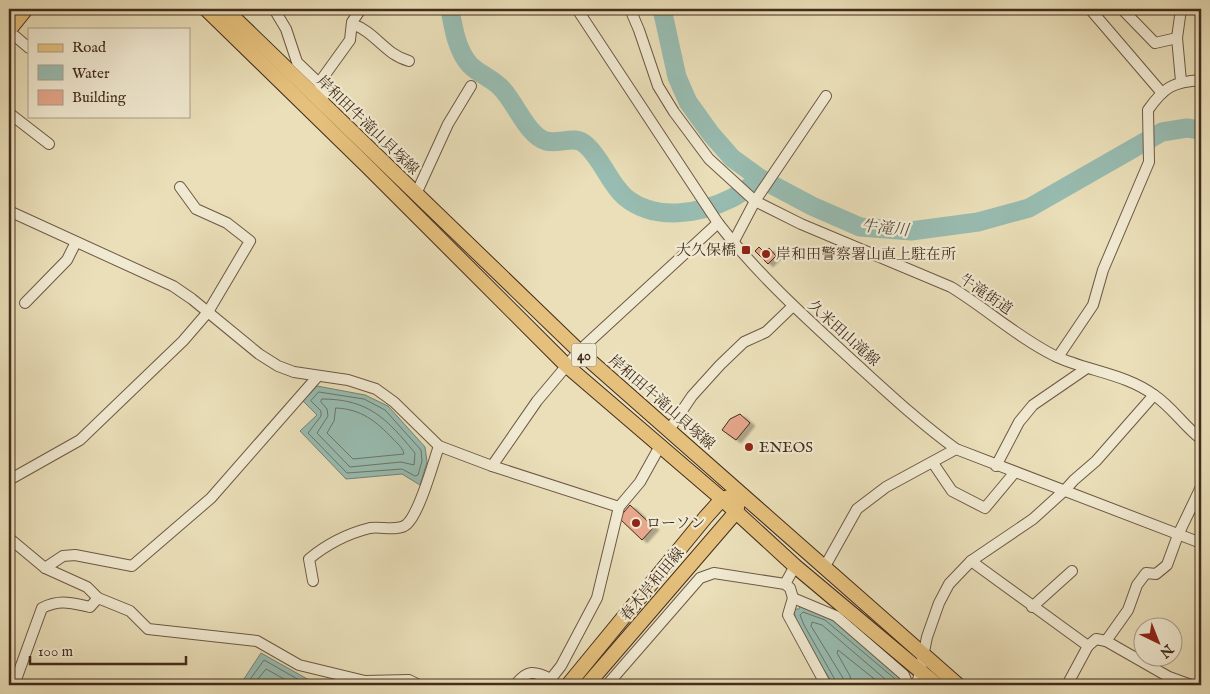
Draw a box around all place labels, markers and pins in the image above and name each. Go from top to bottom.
place label: 大久保橋 [676,241,736,260]
marker: 大久保橋 [740,244,752,256]
place label: 岸和田警察署山直上駐在所 [776,245,956,264]
marker: 岸和田警察署山直上駐在所 [760,248,772,260]
place label: ENEOS [759,438,813,457]
marker: ENEOS [743,441,755,453]
place label: ローソン [646,514,705,533]
marker: ローソン [630,517,642,529]

